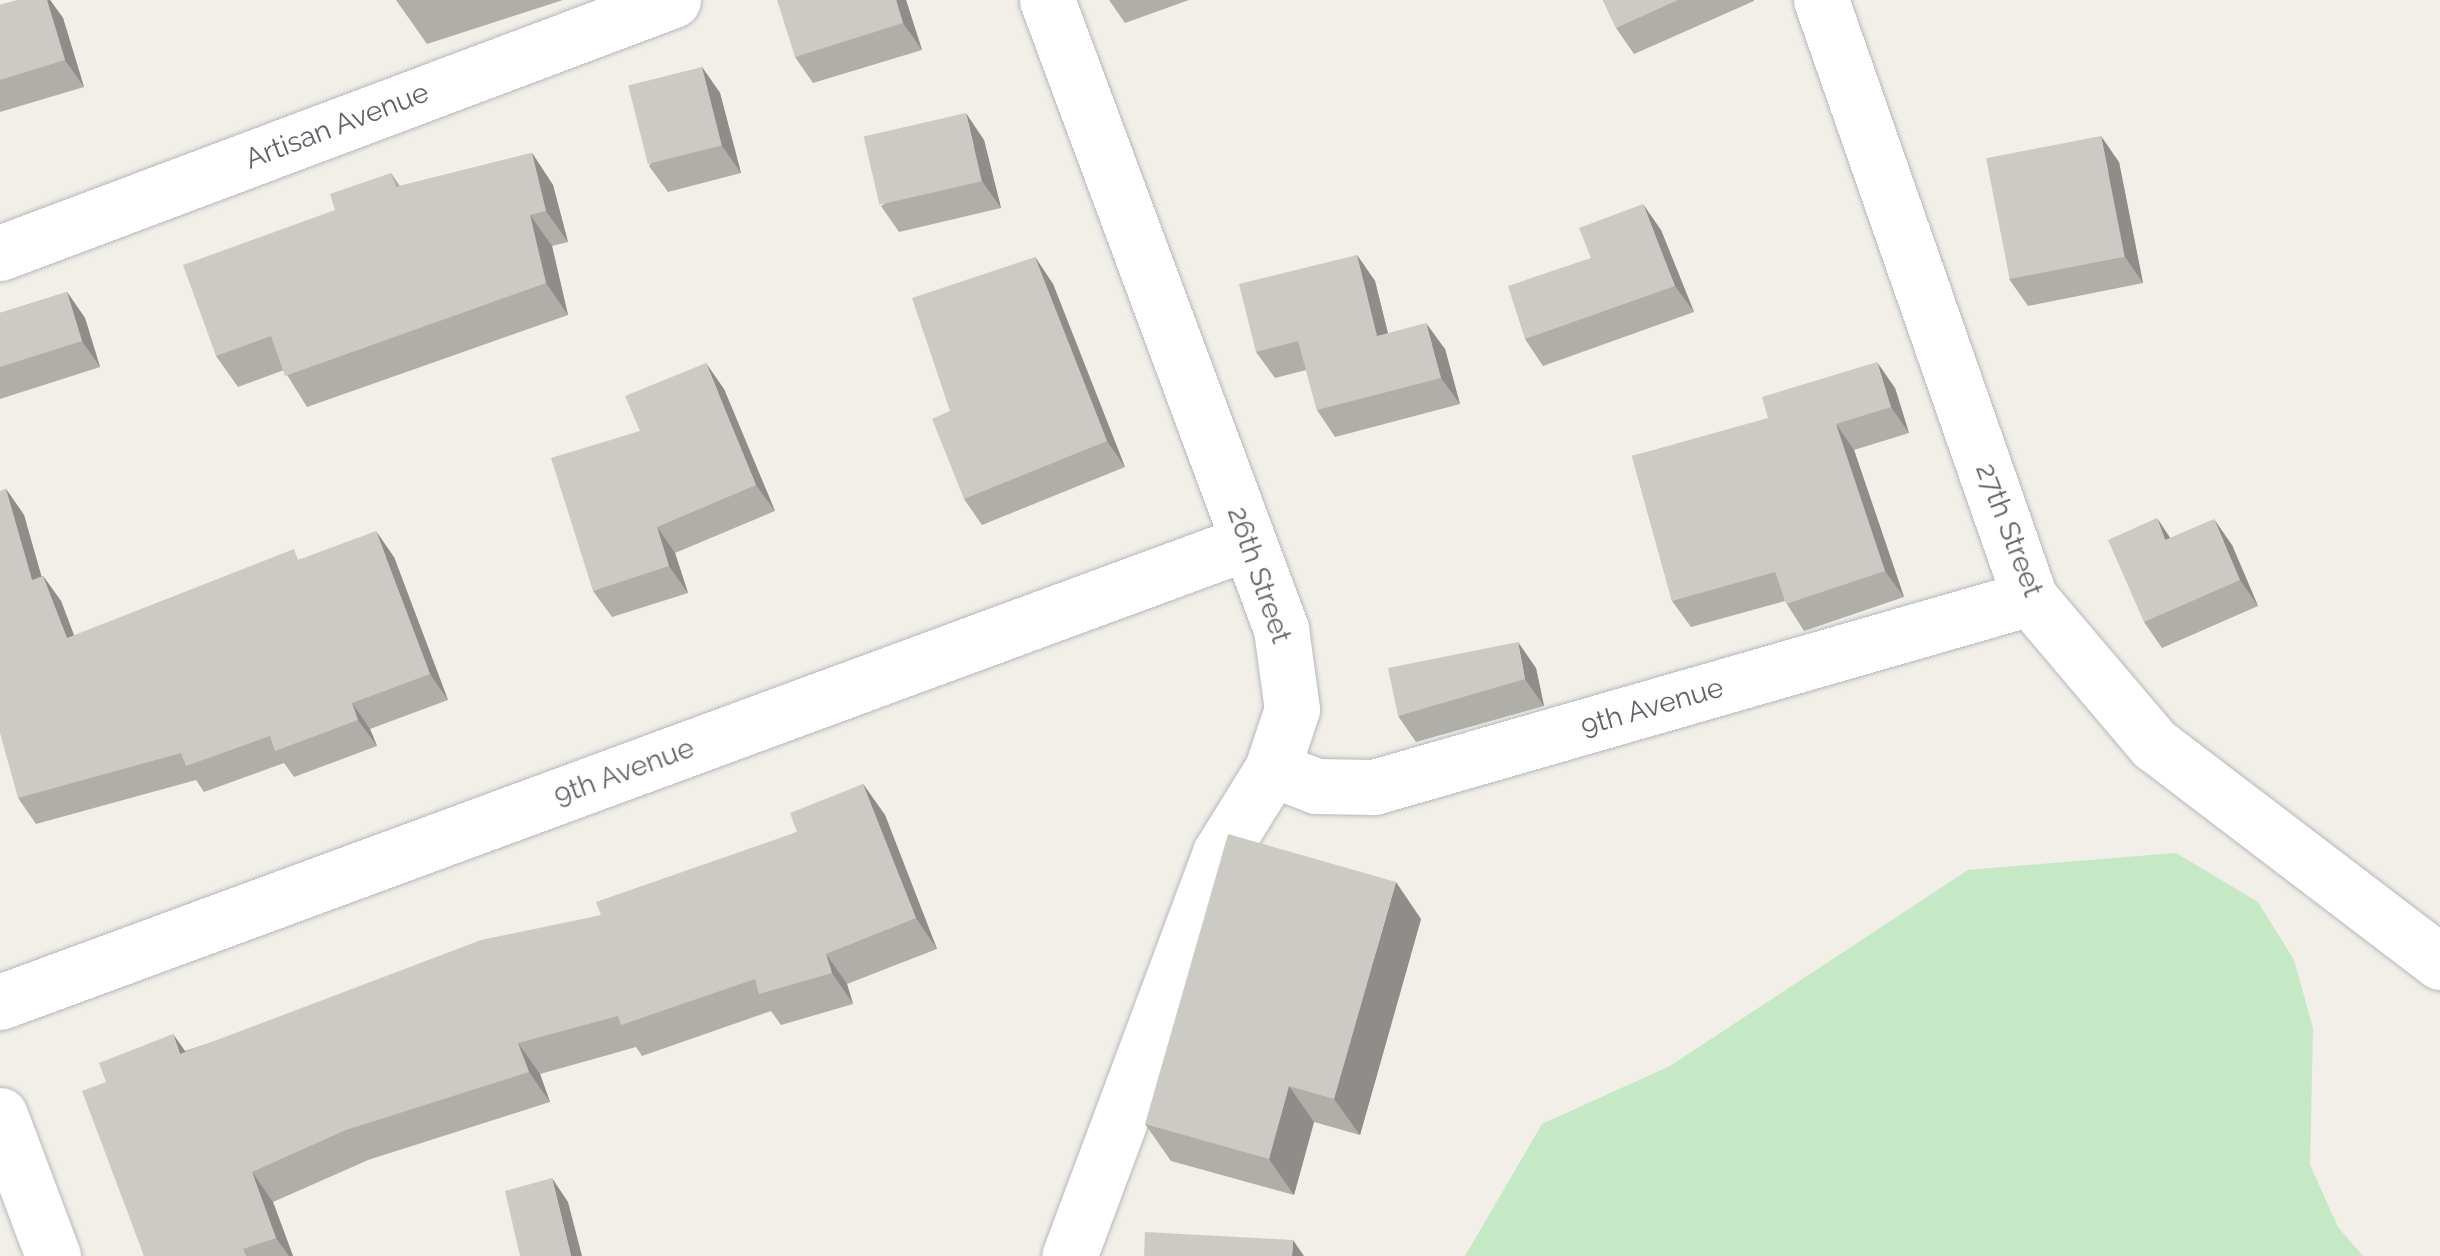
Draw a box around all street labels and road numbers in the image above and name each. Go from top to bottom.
street label: Artisan Avenue [240,75,434,177]
street label: 27th Street [1968,459,2050,601]
street label: 26th Street [1220,502,1298,648]
street label: 9th Avenue [1576,671,1728,743]
street label: 9th Avenue [549,731,699,813]

